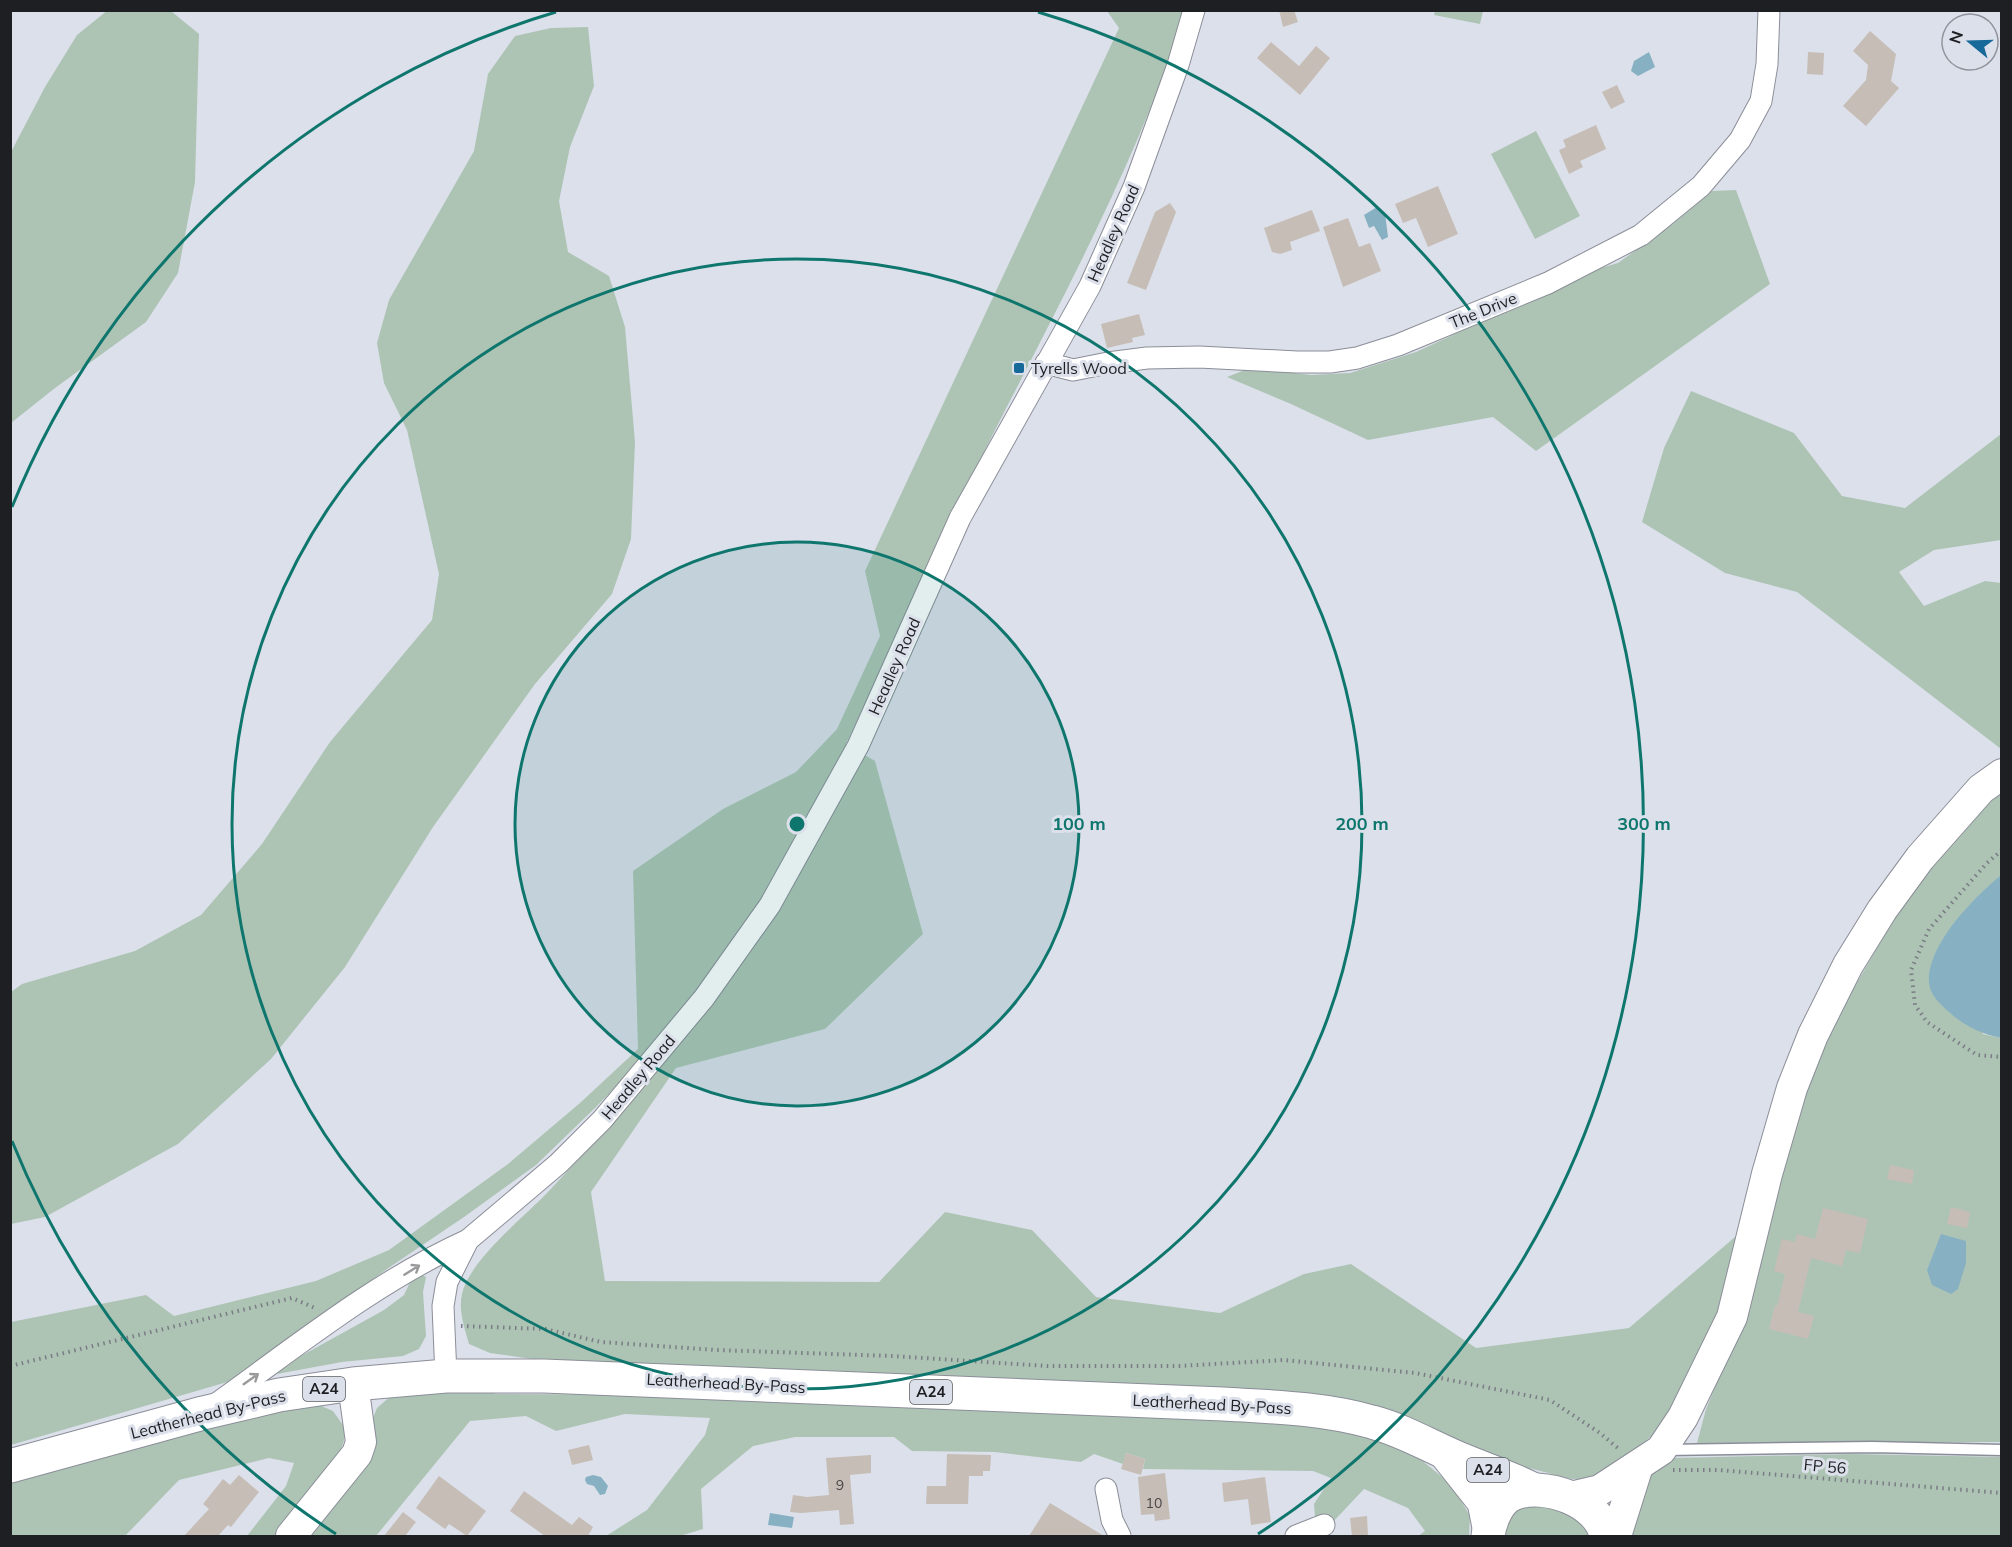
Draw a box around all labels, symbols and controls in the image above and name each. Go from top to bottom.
north arrow [1940,12,2000,72]
text: N [1944,28,1967,46]
street label: Headley Road [1083,181,1143,285]
street label: The Drive [1447,288,1519,332]
place label: Tyrells Wood [1031,358,1127,378]
marker: Tyrells Wood [1012,361,1026,375]
street label: Headley Road [864,614,924,718]
text: 100 m [1052,812,1106,835]
text: 200 m [1335,812,1389,835]
text: 300 m [1617,812,1671,835]
centre of rings [787,814,807,834]
street label: Headley Road [597,1031,679,1123]
one-way arrow [403,1263,420,1275]
street label: Leatherhead By-Pass [646,1369,806,1397]
one-way arrow [242,1373,258,1385]
road number: A24 [303,1377,345,1401]
road number: A24 [910,1380,952,1404]
street label: Leatherhead By-Pass [128,1385,288,1443]
street label: Leatherhead By-Pass [1132,1390,1292,1418]
street label: FP 56 [1803,1454,1847,1478]
road number: A24 [1467,1458,1509,1482]
house number: 9 [836,1476,844,1494]
house number: 10 [1146,1494,1162,1512]

